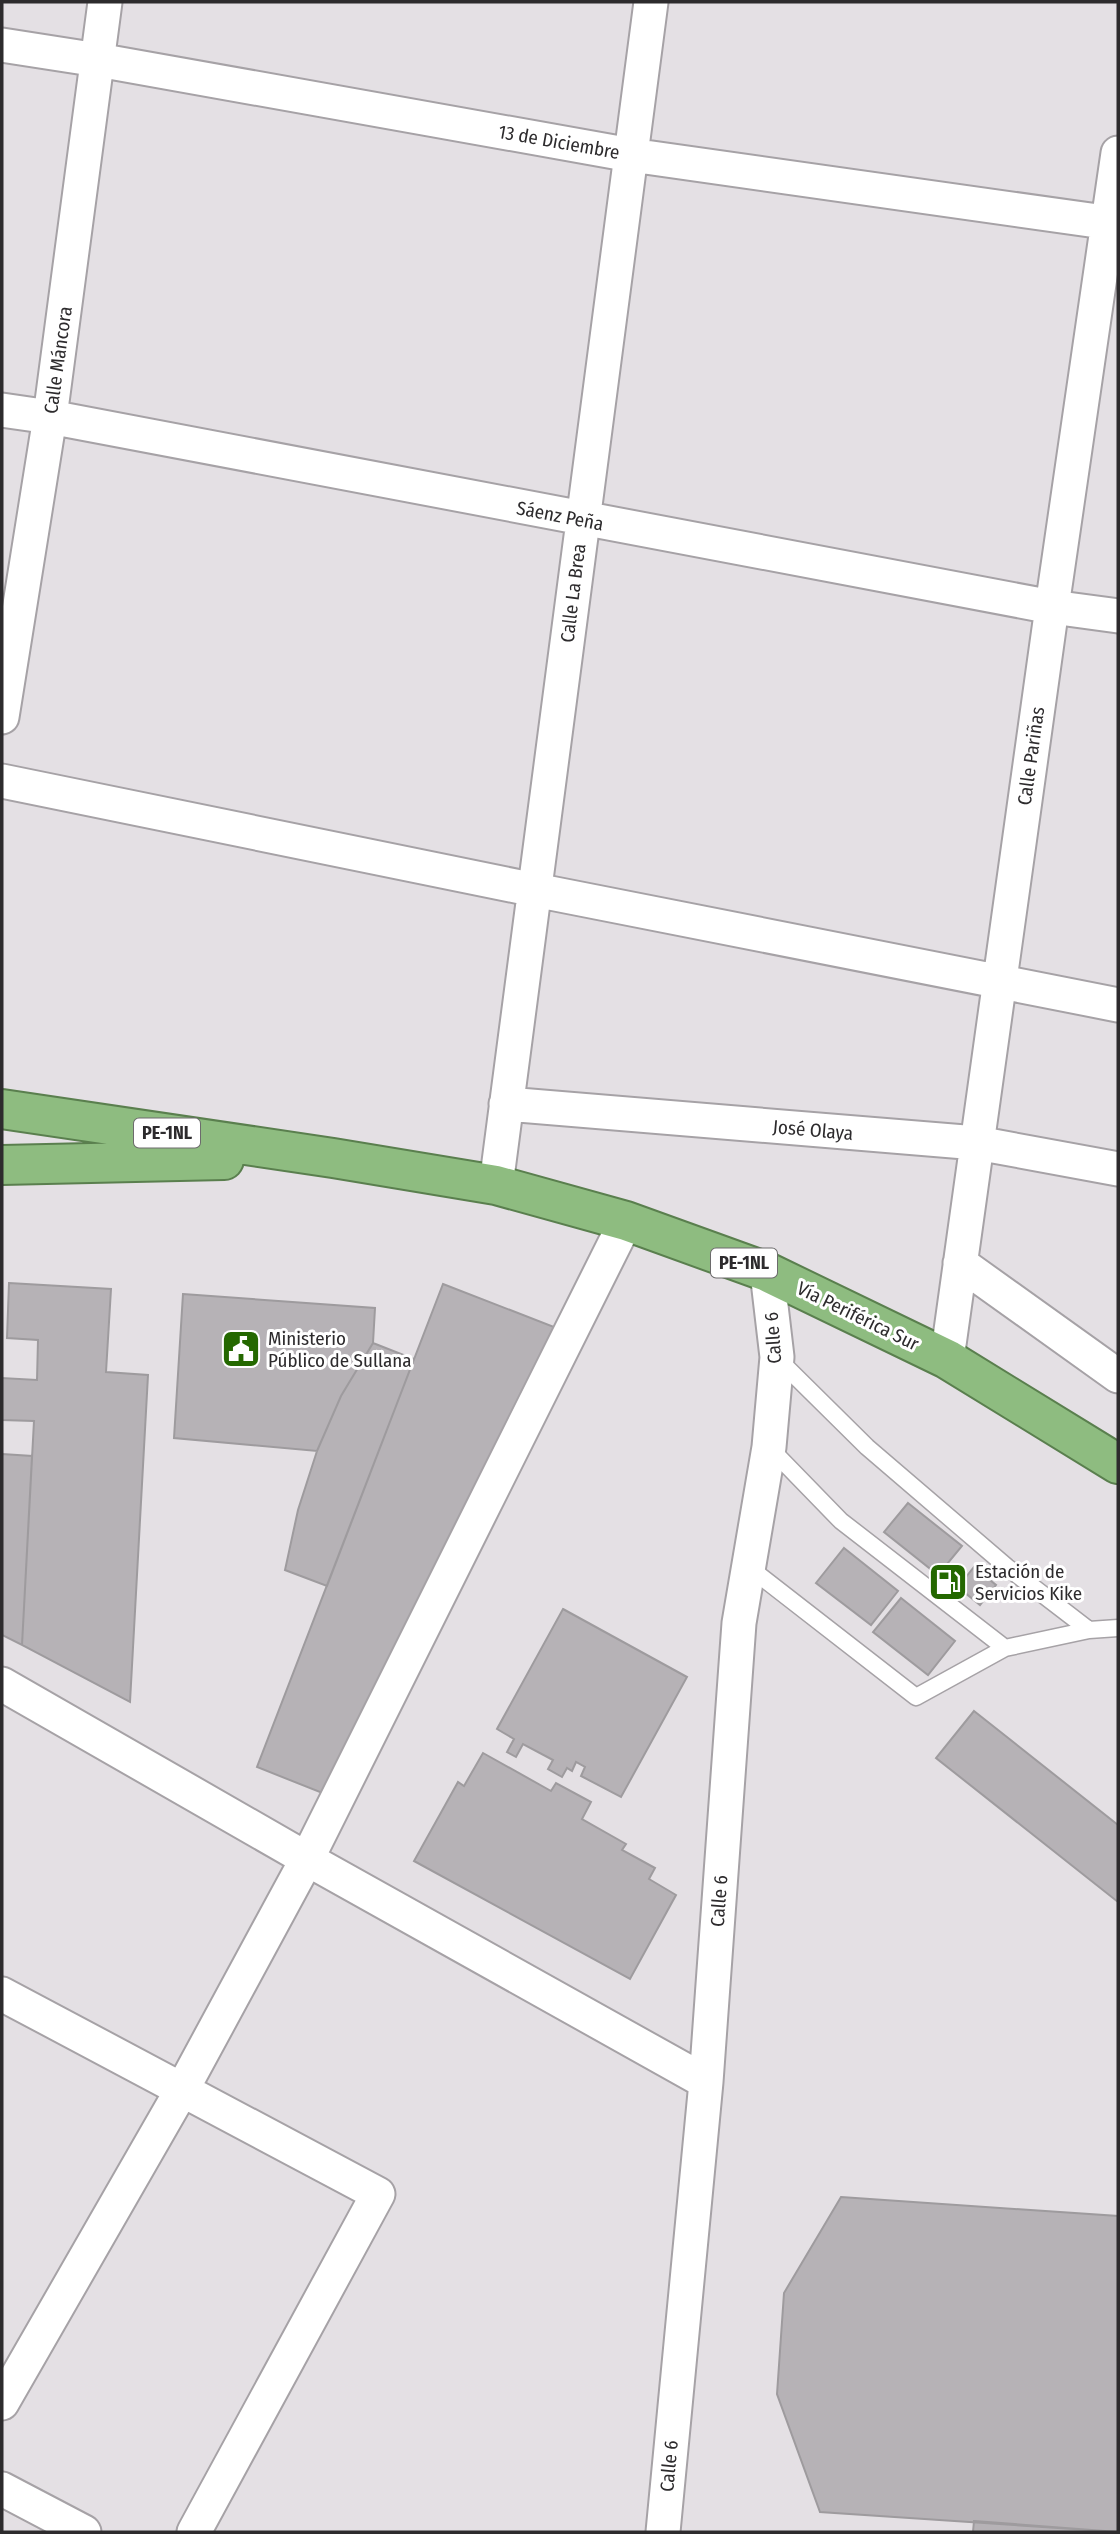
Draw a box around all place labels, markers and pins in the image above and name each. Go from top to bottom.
place label: Ministerio Público de Sullana [268,1327,412,1372]
public building icon: Ministerio Público de Sullana [220,1328,262,1370]
place label: Estación de Servicios Kike [975,1560,1082,1605]
fuel station icon: Estación de Servicios Kike [927,1561,969,1603]

